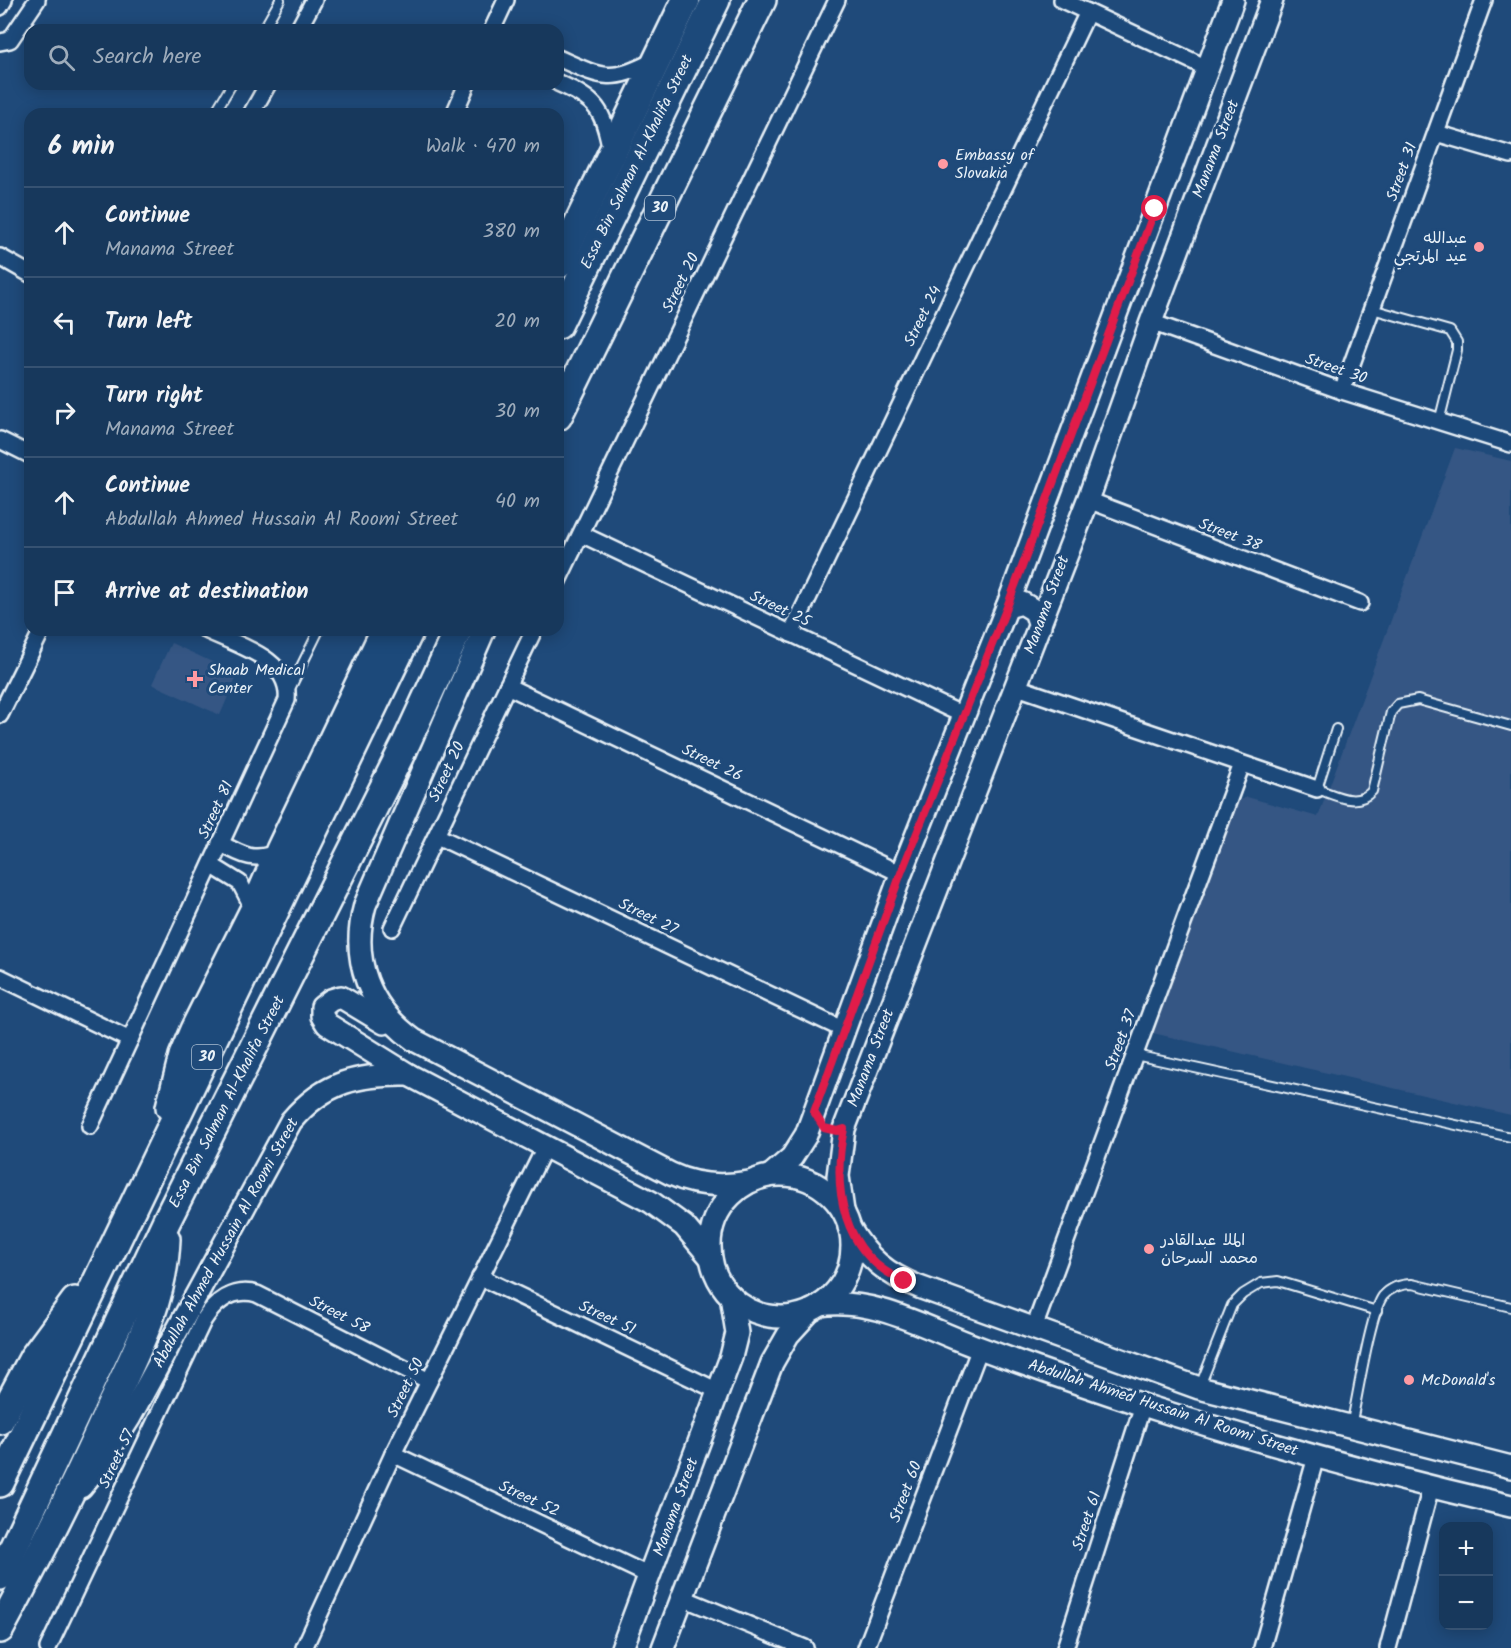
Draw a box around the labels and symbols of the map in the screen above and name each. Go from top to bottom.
street label: Essa Bin Salman Al-Khalifa Street [574,50,700,273]
street label: Manama Street [1186,96,1246,202]
street label: Street 31 [1380,139,1424,205]
place label: Embassy of Slovakia [955,143,1036,186]
marker: Embassy of Slovakia [936,157,950,171]
route start [1141,195,1167,221]
road number: 30 [645,196,675,220]
place label: عبدالله عيد المرتجي [1394,226,1467,270]
marker: عبدالله عيد المرتجي [1472,240,1486,254]
street label: Street 20 [656,249,706,317]
street label: Street 24 [897,281,949,351]
street label: Street 30 [1302,347,1370,391]
street label: Street 38 [1195,512,1266,559]
street label: Manama Street [1018,551,1077,658]
street label: Street 25 [745,584,816,635]
place label: Shaab Medical Center [208,658,305,701]
marker: Shaab Medical Center [186,670,204,688]
street label: Street 26 [677,737,747,789]
street label: Street 20 [422,738,472,806]
street label: Street 81 [192,777,240,843]
street label: Street 27 [614,892,683,942]
street label: Essa Bin Salman Al-Khalifa Street [162,991,292,1213]
street label: Manama Street [841,1005,901,1111]
street label: Street 37 [1098,1005,1144,1074]
road number: 30 [192,1045,222,1069]
street label: Abdullah Ahmed Hussain Al Roomi Street [147,1113,306,1373]
place label: الملا عبدالقادر محمد السرحان [1159,1228,1258,1271]
marker: الملا عبدالقادر محمد السرحان [1142,1242,1156,1256]
route end [890,1267,916,1293]
street label: Street 58 [304,1289,374,1341]
street label: Street 51 [574,1294,640,1342]
street label: Abdullah Ahmed Hussain Al Roomi Street [1025,1352,1302,1464]
street label: Street 50 [381,1354,431,1422]
place label: McDonald's [1421,1368,1496,1393]
marker: McDonald's [1402,1373,1416,1387]
street label: Street 57 [92,1425,142,1493]
street label: Manama Street [647,1453,706,1560]
street label: Street 60 [883,1458,929,1526]
street label: Street 52 [494,1474,564,1524]
street label: Street 61 [1066,1488,1108,1554]

